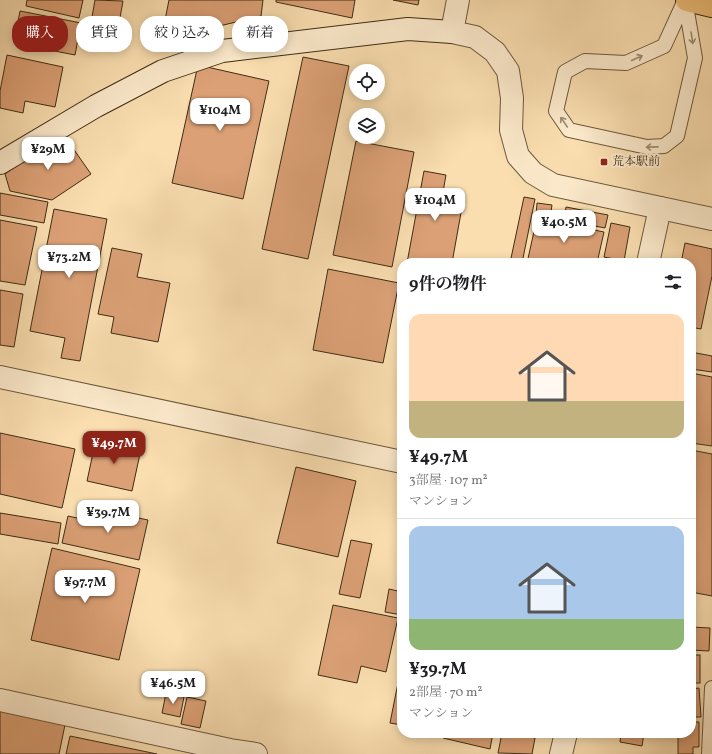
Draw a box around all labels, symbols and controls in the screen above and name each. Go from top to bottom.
chip: 購入 [12,16,68,52]
chip: 賃貸 [76,16,132,52]
chip: 絞り込み [140,16,224,52]
chip: 新着 [232,16,288,52]
one-way arrow [688,32,696,45]
one-way arrow [631,54,643,61]
map controls [349,64,385,144]
button: locate [349,64,385,100]
pin: ¥104M [192,98,248,132]
text: ¥104M [199,102,241,120]
button: layers [349,108,385,144]
one-way arrow [560,117,568,128]
pin: ¥29M [24,137,72,171]
text: ¥29M [31,141,65,159]
one-way arrow [646,143,659,150]
place label: 荒本駅前 [612,154,660,170]
marker: 荒本駅前 [599,157,609,167]
pin: ¥104M [407,188,463,222]
text: ¥104M [414,192,456,210]
pin: ¥40.5M [531,210,597,244]
text: ¥40.5M [541,214,587,232]
pin: ¥73.2M [36,245,102,279]
text: ¥73.2M [47,249,91,267]
icon: filters [662,271,684,293]
text: 9件の物件 [409,273,486,296]
icon: home [511,340,583,412]
pin: ¥49.7M [81,431,147,465]
text: ¥49.7M [91,435,137,453]
text: ¥49.7M [409,446,468,469]
text: 3部屋 · 107 m² [409,472,488,490]
text: マンション [409,493,473,511]
pin: ¥39.7M [75,500,141,534]
text: ¥39.7M [86,504,130,522]
icon: home [511,552,583,624]
pin: ¥97.7M [52,570,118,604]
text: ¥97.7M [64,574,106,592]
text: ¥39.7M [409,658,466,681]
pin: ¥46.5M [140,671,206,705]
text: ¥46.5M [150,675,196,693]
text: 2部屋 · 70 m² [409,684,482,702]
text: マンション [409,705,473,723]

